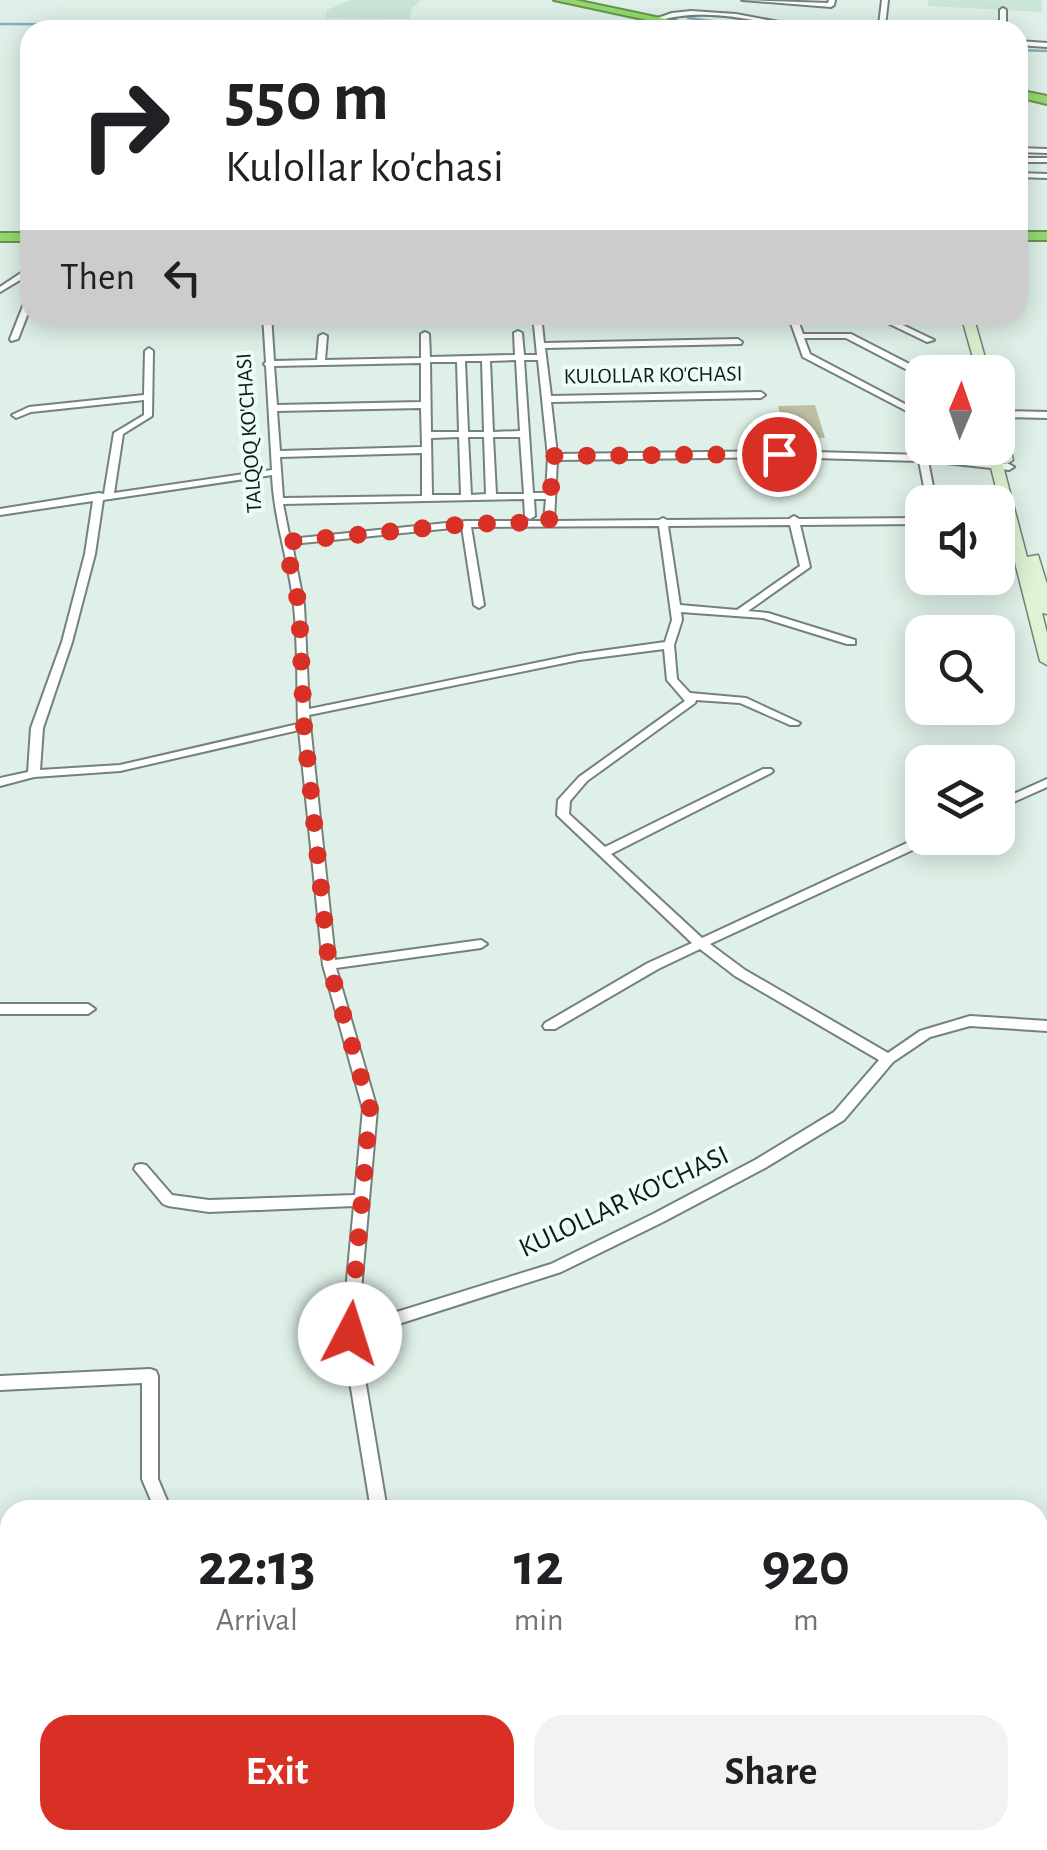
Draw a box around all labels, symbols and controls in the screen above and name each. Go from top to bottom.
icon: right [60,60,190,190]
text: 550 m [225,63,389,133]
text: Kulollar ko'chasi [225,145,504,190]
icon: left [155,250,210,305]
text: Then [60,259,135,297]
street label: TALQOQ KO'CHASI [232,352,266,514]
north arrow [905,355,1015,465]
map controls [905,355,1015,855]
street label: KULOLLAR KO'CHASI [563,362,743,388]
pin [737,412,822,497]
icon: arrive [752,427,807,482]
button: sound [905,485,1015,595]
button: search [905,615,1015,725]
button: layers [905,745,1015,855]
street label: KULOLLAR KO'CHASI [515,1141,733,1263]
position arrow [298,1282,402,1386]
text: 22:13 [198,1536,316,1596]
text: 12 [514,1536,564,1596]
text: 920 [762,1536,850,1596]
text: Arrival [216,1604,298,1636]
text: min [514,1604,564,1636]
text: m [793,1604,819,1636]
button: Exit [40,1715,514,1830]
button: Share [534,1715,1008,1830]

